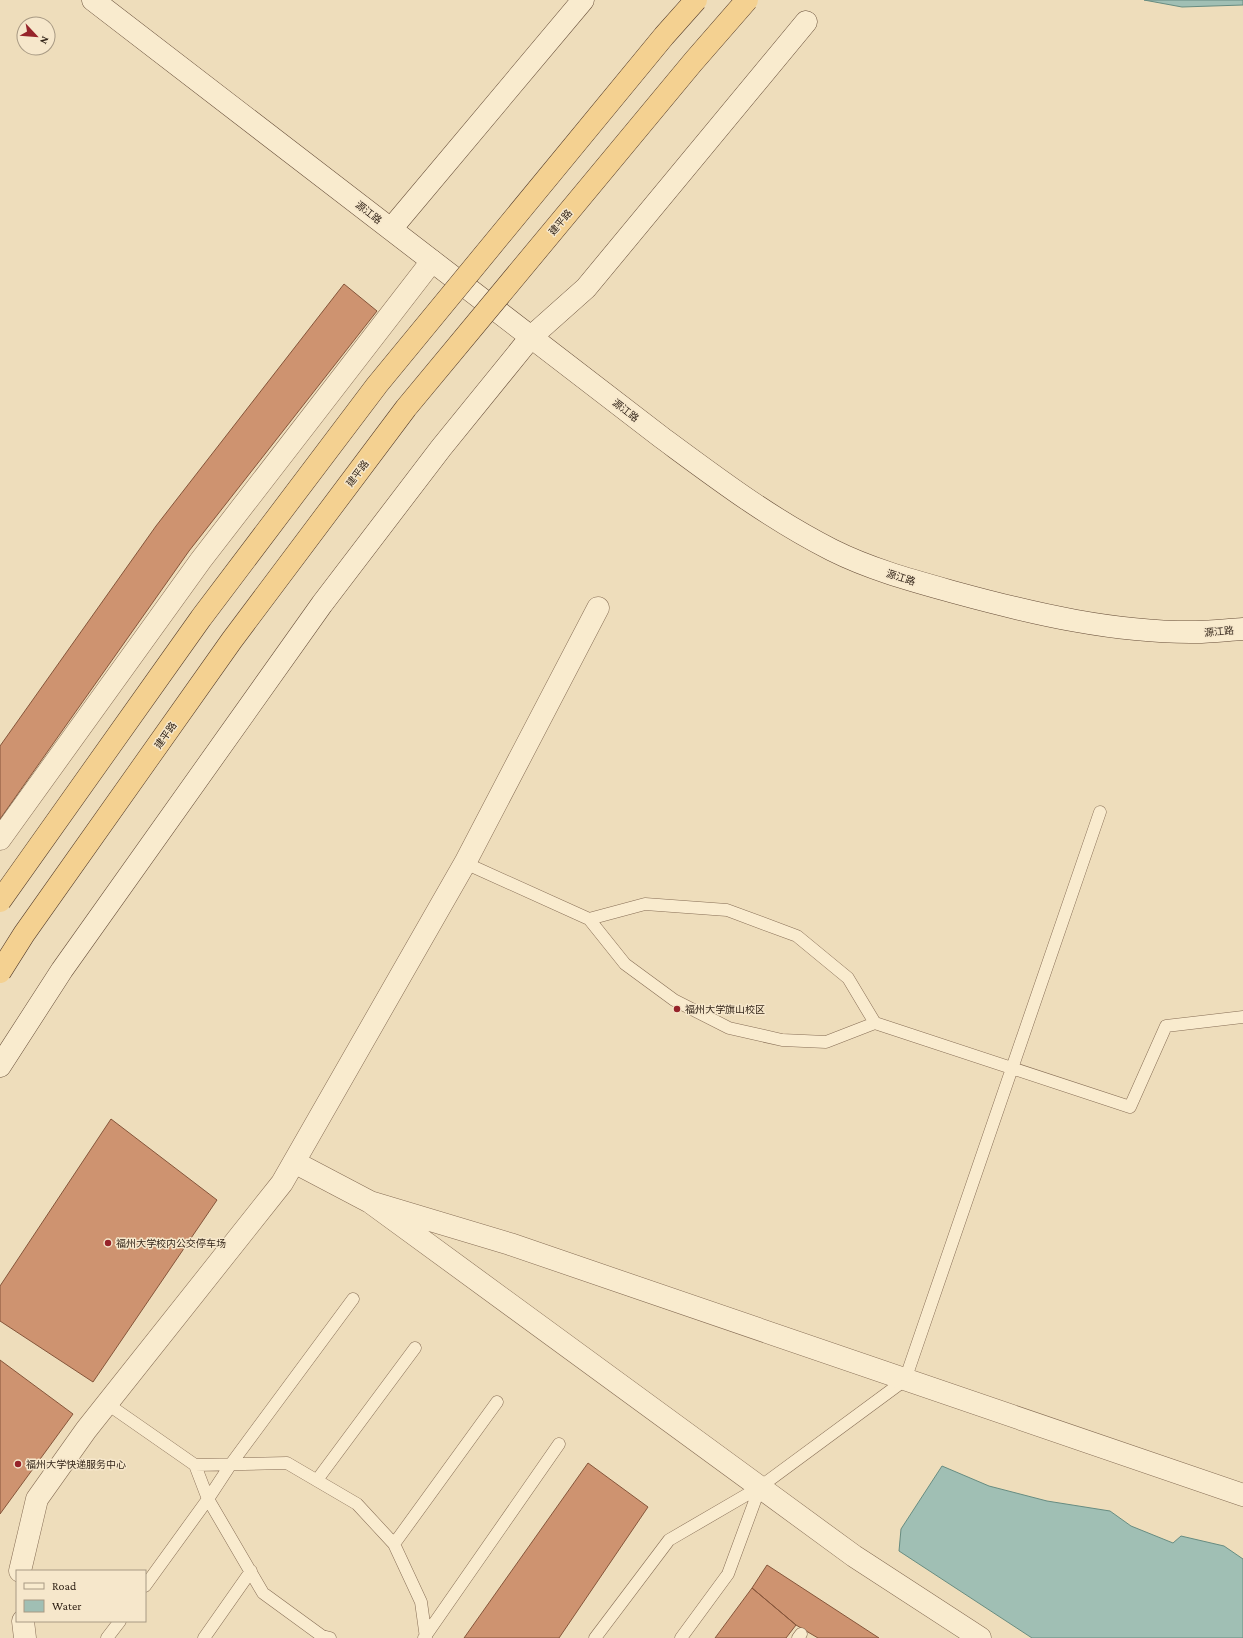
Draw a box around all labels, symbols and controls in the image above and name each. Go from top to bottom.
north arrow [16,16,56,56]
text: N [38,34,52,47]
street label: 源江路 [353,199,384,226]
street label: 建平路 [547,207,574,237]
street label: 源江路 [610,397,641,424]
street label: 建平路 [344,458,371,489]
street label: 源江路 [885,568,917,587]
street label: 源江路 [1204,625,1234,638]
street label: 建平路 [152,720,179,751]
marker: 福州大学旗山校区 [672,1004,682,1014]
place label: 福州大学旗山校区 [685,1004,765,1015]
marker: 福州大学校内公交停车场 [103,1238,113,1248]
place label: 福州大学校内公交停车场 [116,1238,226,1249]
marker: 福州大学快递服务中心 [13,1459,23,1469]
place label: 福州大学快递服务中心 [26,1459,126,1470]
legend [16,1570,146,1622]
text: Road [52,1579,77,1593]
text: Water [52,1599,82,1613]

